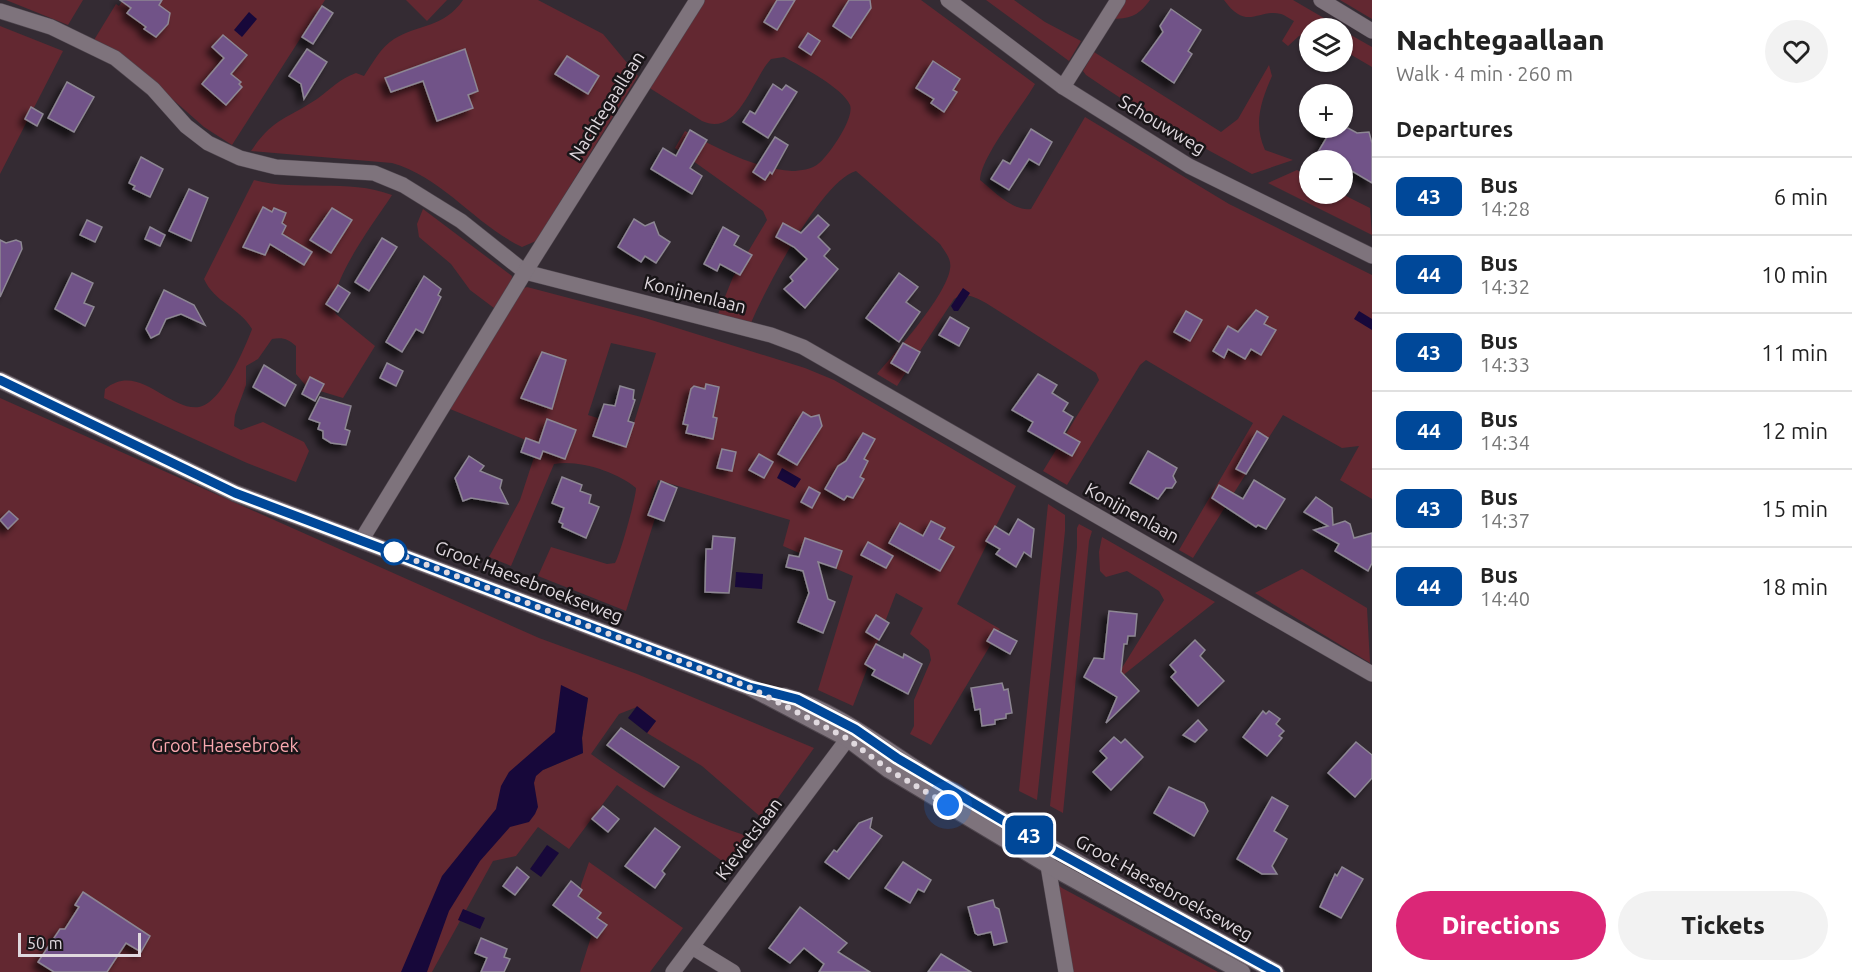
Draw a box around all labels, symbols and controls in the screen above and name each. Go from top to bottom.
map controls [1299,18,1353,204]
button: layers [1299,18,1353,72]
button: heart [1765,20,1828,83]
text: Nachtegaallaan [1396,24,1605,55]
street label: Nachtegaallaan [565,47,648,164]
text: Walk · 4 min · 260 m [1396,62,1573,85]
button: + [1299,84,1353,138]
street label: Schouwweg [1116,90,1209,158]
text: Departures [1396,116,1513,141]
button: − [1299,150,1353,204]
text: Bus [1480,172,1518,197]
text: 43 [1417,184,1441,208]
text: 6 min [1774,184,1828,209]
text: 14:28 [1480,197,1530,220]
text: Bus [1480,250,1518,275]
text: 44 [1417,262,1441,286]
text: 10 min [1761,262,1828,287]
street label: Konijnenlaan [642,272,748,316]
text: 14:32 [1480,275,1530,298]
text: Bus [1480,328,1518,353]
text: 43 [1417,340,1441,364]
text: 11 min [1761,340,1828,365]
text: 14:33 [1480,353,1530,376]
text: Bus [1480,406,1518,431]
text: 44 [1417,418,1441,442]
text: 12 min [1761,418,1828,443]
text: 14:34 [1480,431,1530,454]
street label: Konijnenlaan [1082,478,1183,546]
text: Bus [1480,484,1518,509]
text: 43 [1417,496,1441,520]
text: 15 min [1761,496,1828,521]
text: 14:37 [1480,509,1530,532]
street label: Groot Haesebroekseweg [433,536,626,626]
unlabelled marker [381,539,407,565]
text: Bus [1480,562,1518,587]
text: 44 [1417,574,1441,598]
text: 18 min [1761,574,1828,599]
text: 14:40 [1480,587,1530,610]
park label: Groot Haesebroek [151,735,299,755]
your location [933,790,963,820]
street label: Kievietslaan [711,794,785,883]
line badge: 43 [1002,816,1056,854]
text: 43 [1017,823,1041,847]
street label: Groot Haesebroekseweg [1072,830,1257,944]
button: Directions [1396,891,1606,960]
button: Tickets [1618,891,1828,960]
scale bar [18,930,141,958]
text: 50 m [27,934,63,952]

